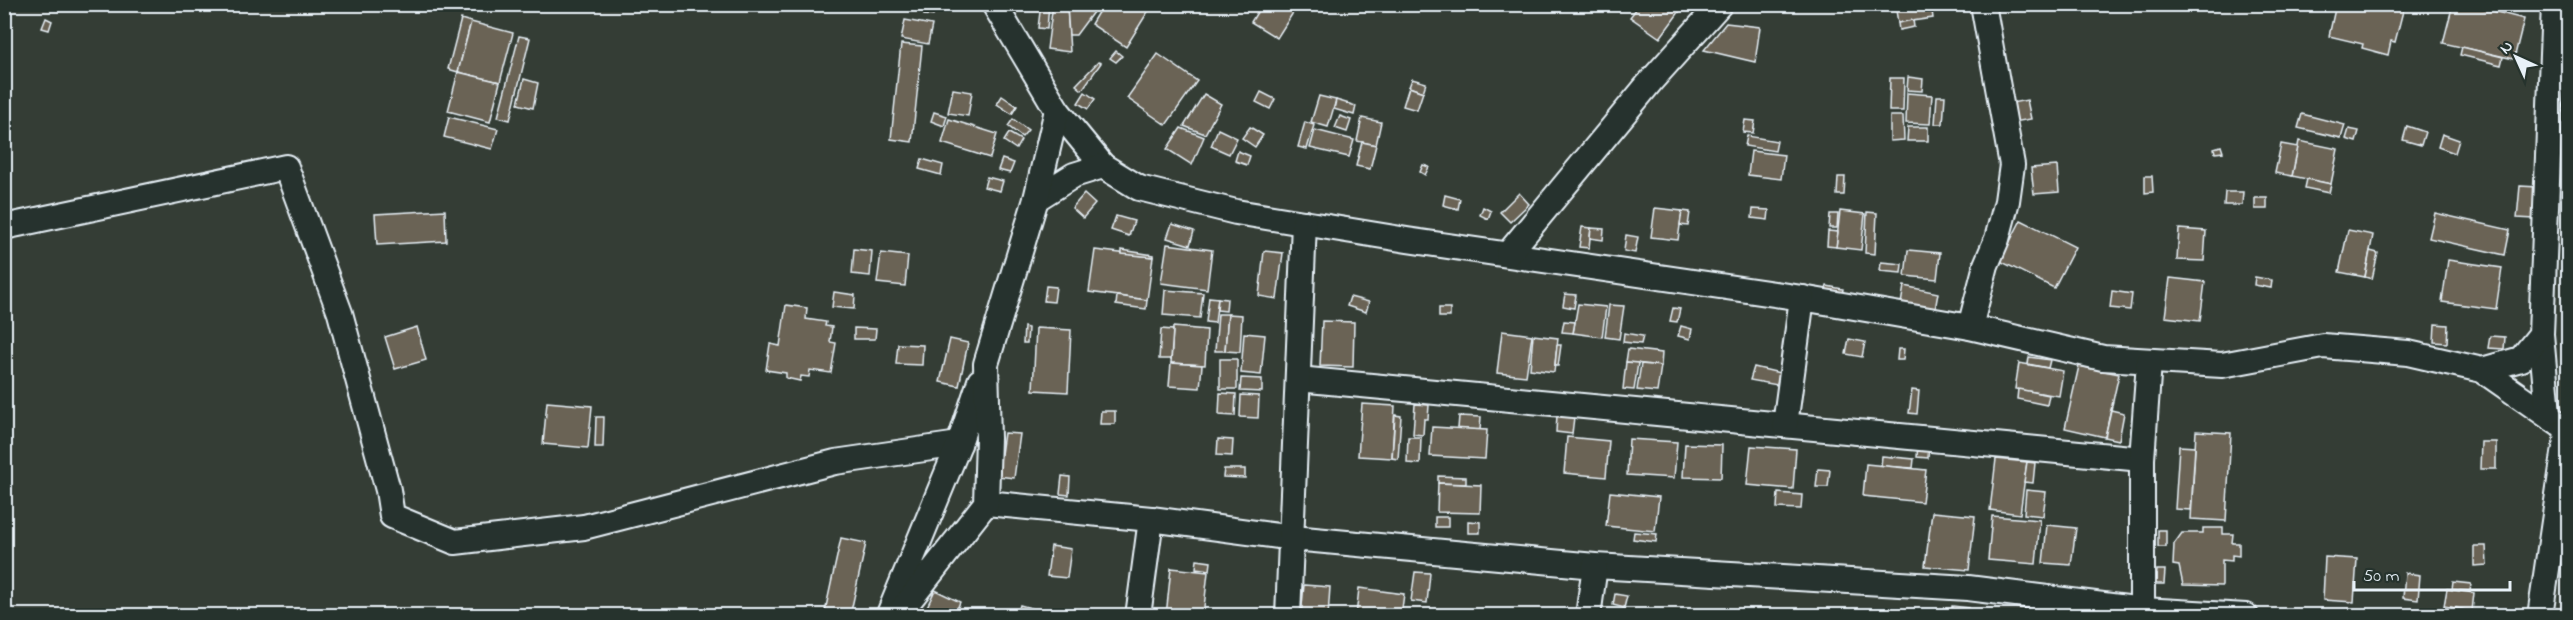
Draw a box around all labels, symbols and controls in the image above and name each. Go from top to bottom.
north arrow [2486,27,2546,87]
text: N [2494,35,2519,60]
scale bar [2354,554,2510,592]
text: 50 m [2363,564,2400,590]

